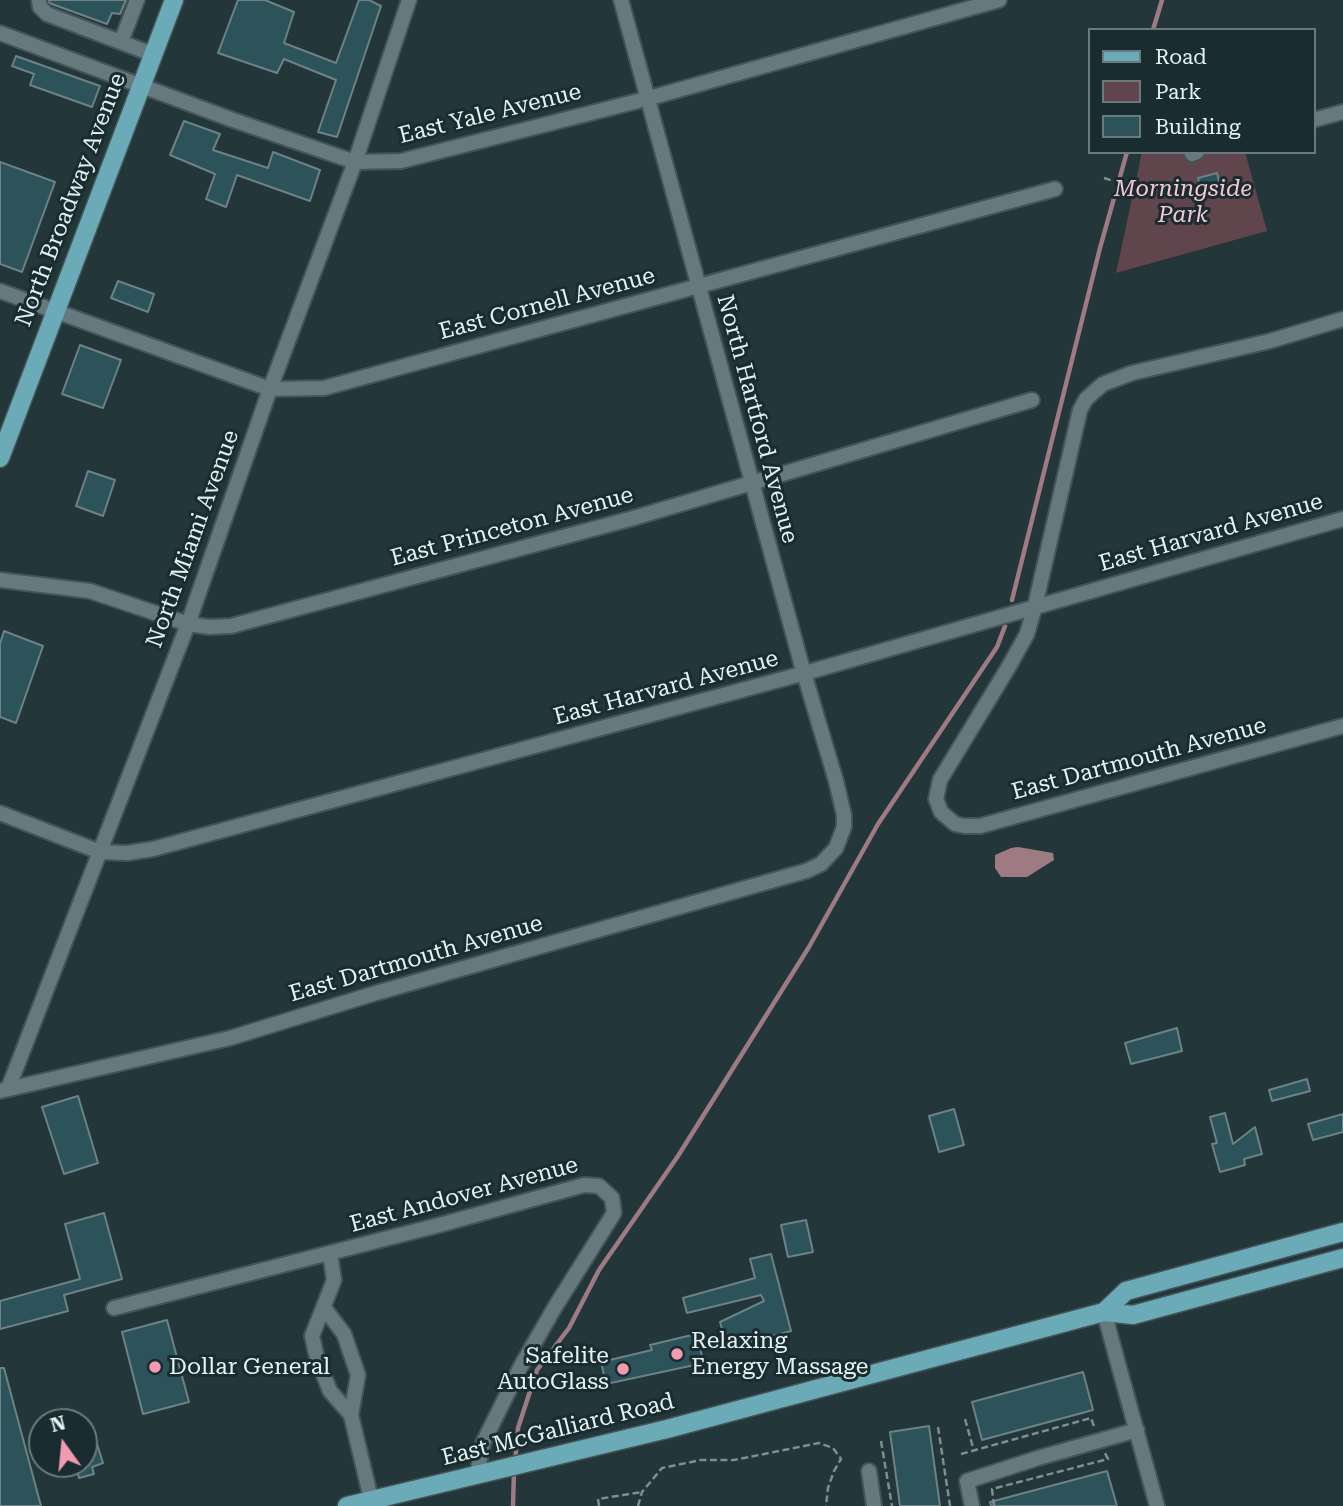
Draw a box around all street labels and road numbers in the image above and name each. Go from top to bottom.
street label: North Broadway Avenue [10,69,132,331]
street label: East Yale Avenue [396,78,584,150]
street label: East Cornell Avenue [436,262,658,346]
street label: North Hartford Avenue [710,292,804,546]
street label: North Miami Avenue [141,426,245,652]
street label: East Princeton Avenue [388,481,636,573]
street label: East Harvard Avenue [1096,488,1326,578]
street label: East Harvard Avenue [551,645,781,731]
street label: East Dartmouth Avenue [1009,712,1269,806]
street label: East Dartmouth Avenue [286,910,546,1008]
street label: East Andover Avenue [347,1151,581,1239]
street label: East McGalliard Road [439,1388,677,1472]

